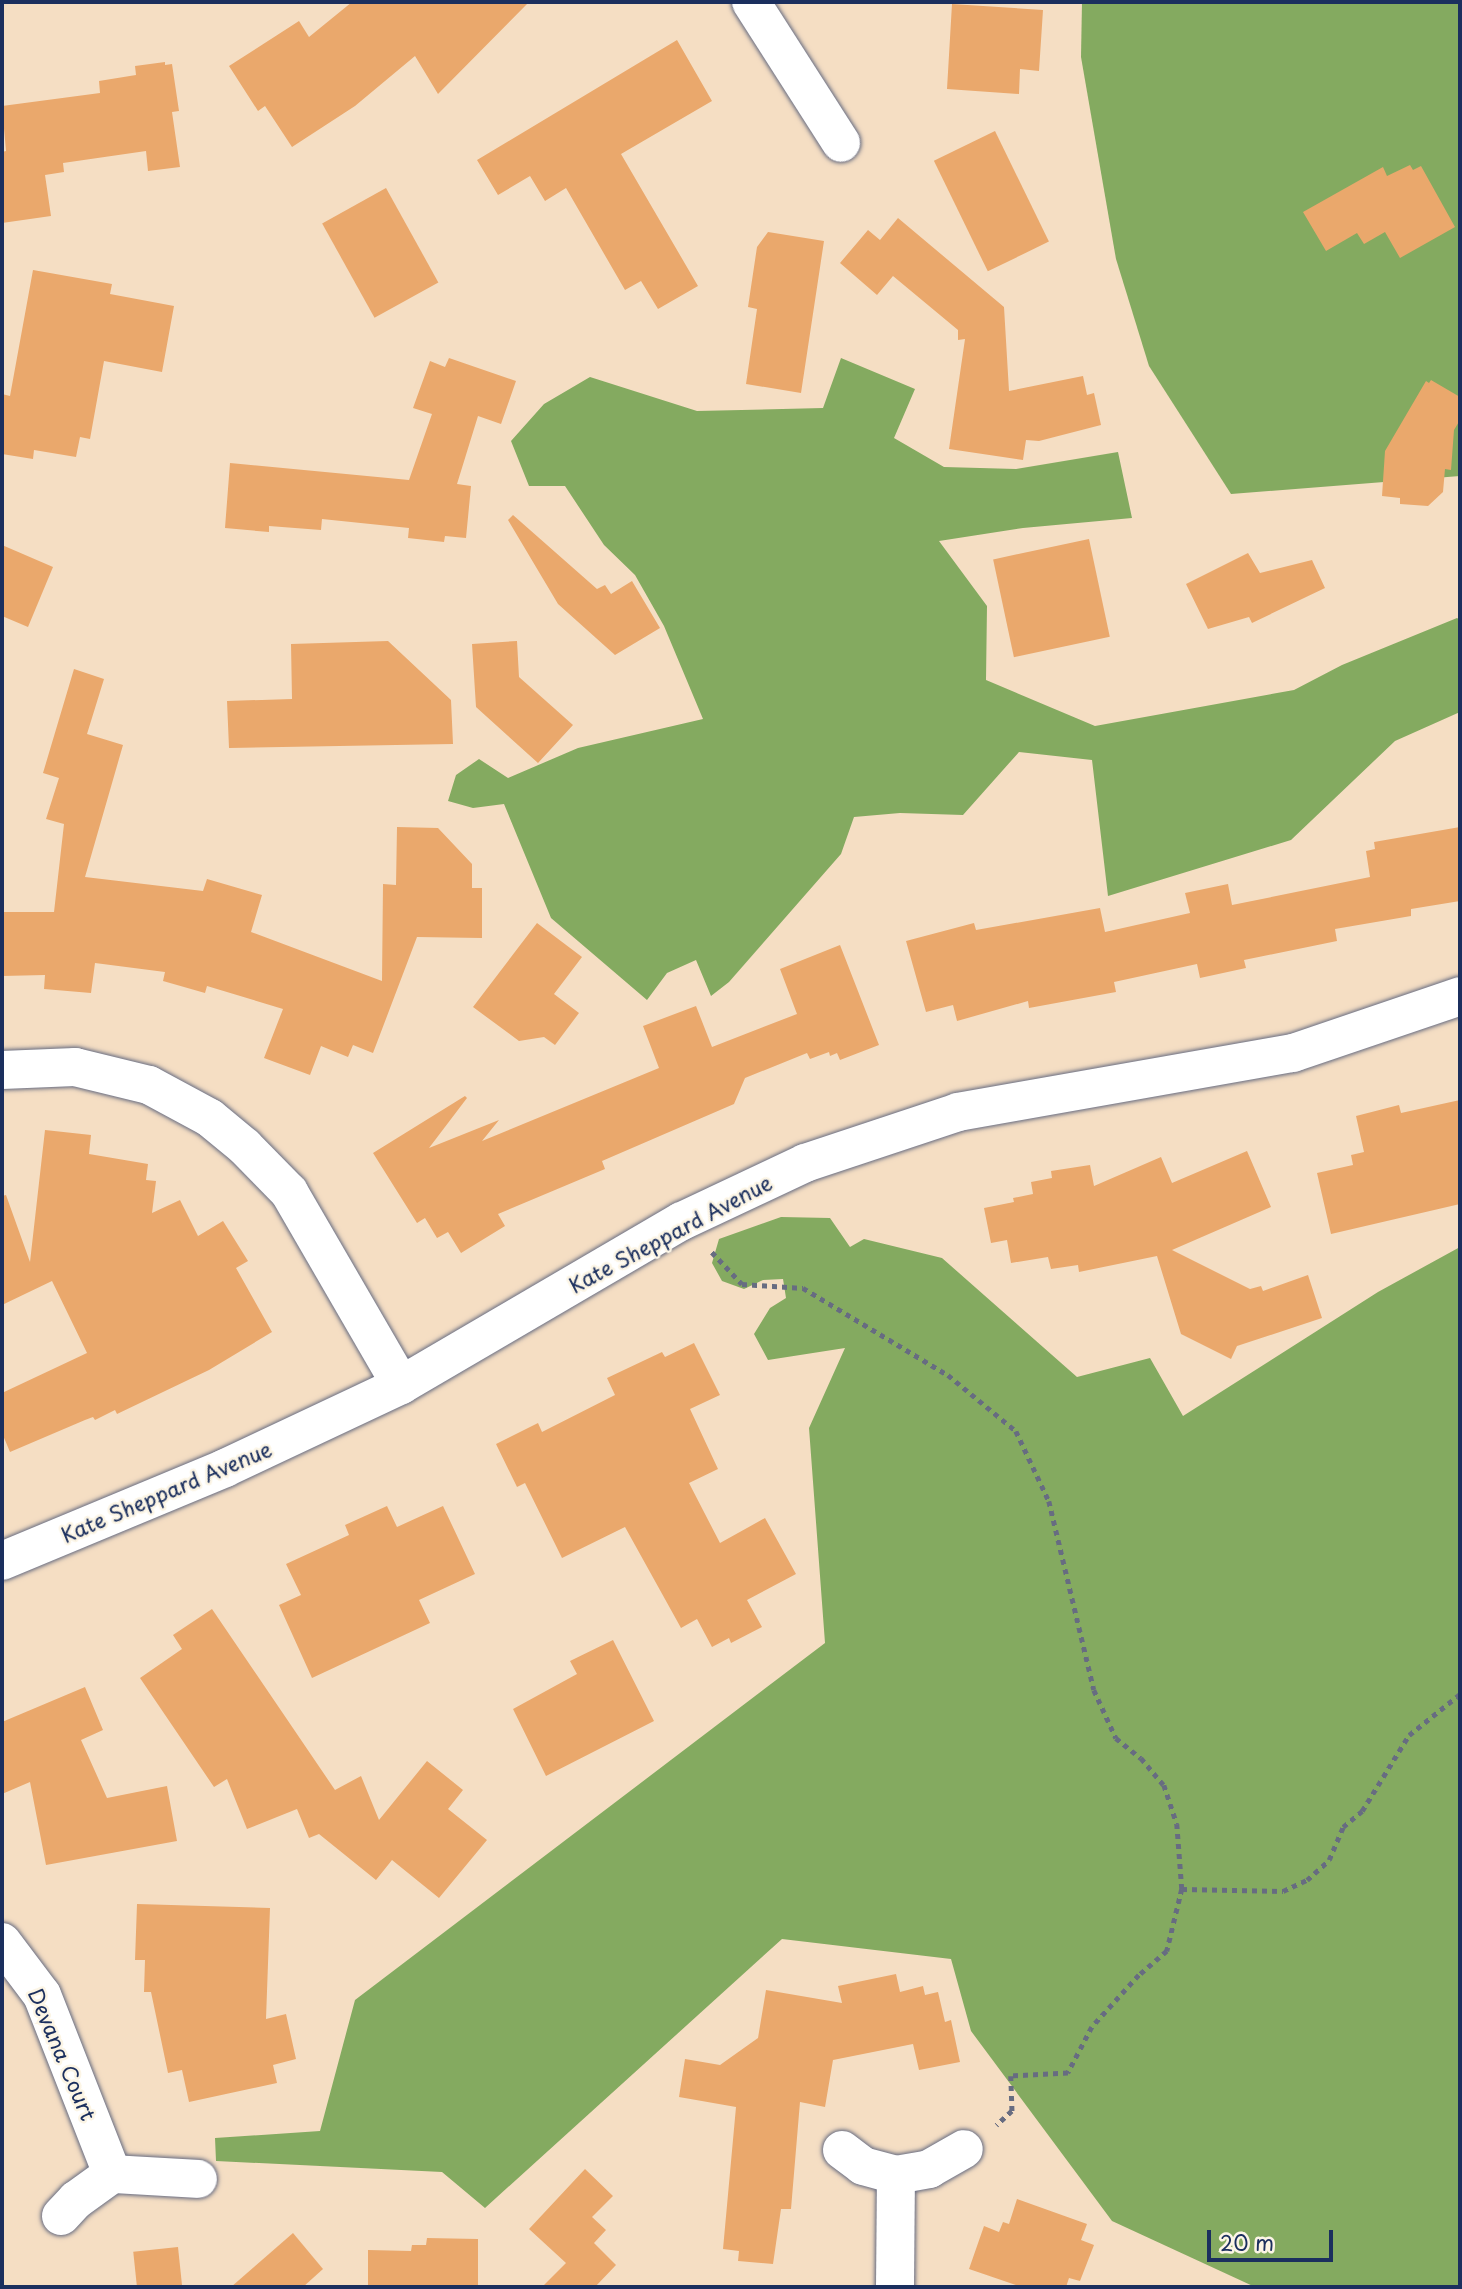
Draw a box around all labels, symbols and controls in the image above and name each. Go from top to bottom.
street label: Kate Sheppard Avenue [564,1169,776,1297]
street label: Kate Sheppard Avenue [57,1435,275,1547]
street label: Devana Court [24,1984,102,2124]
scale bar [1210,2216,1336,2260]
text: 20 m [1220,2226,1274,2258]

